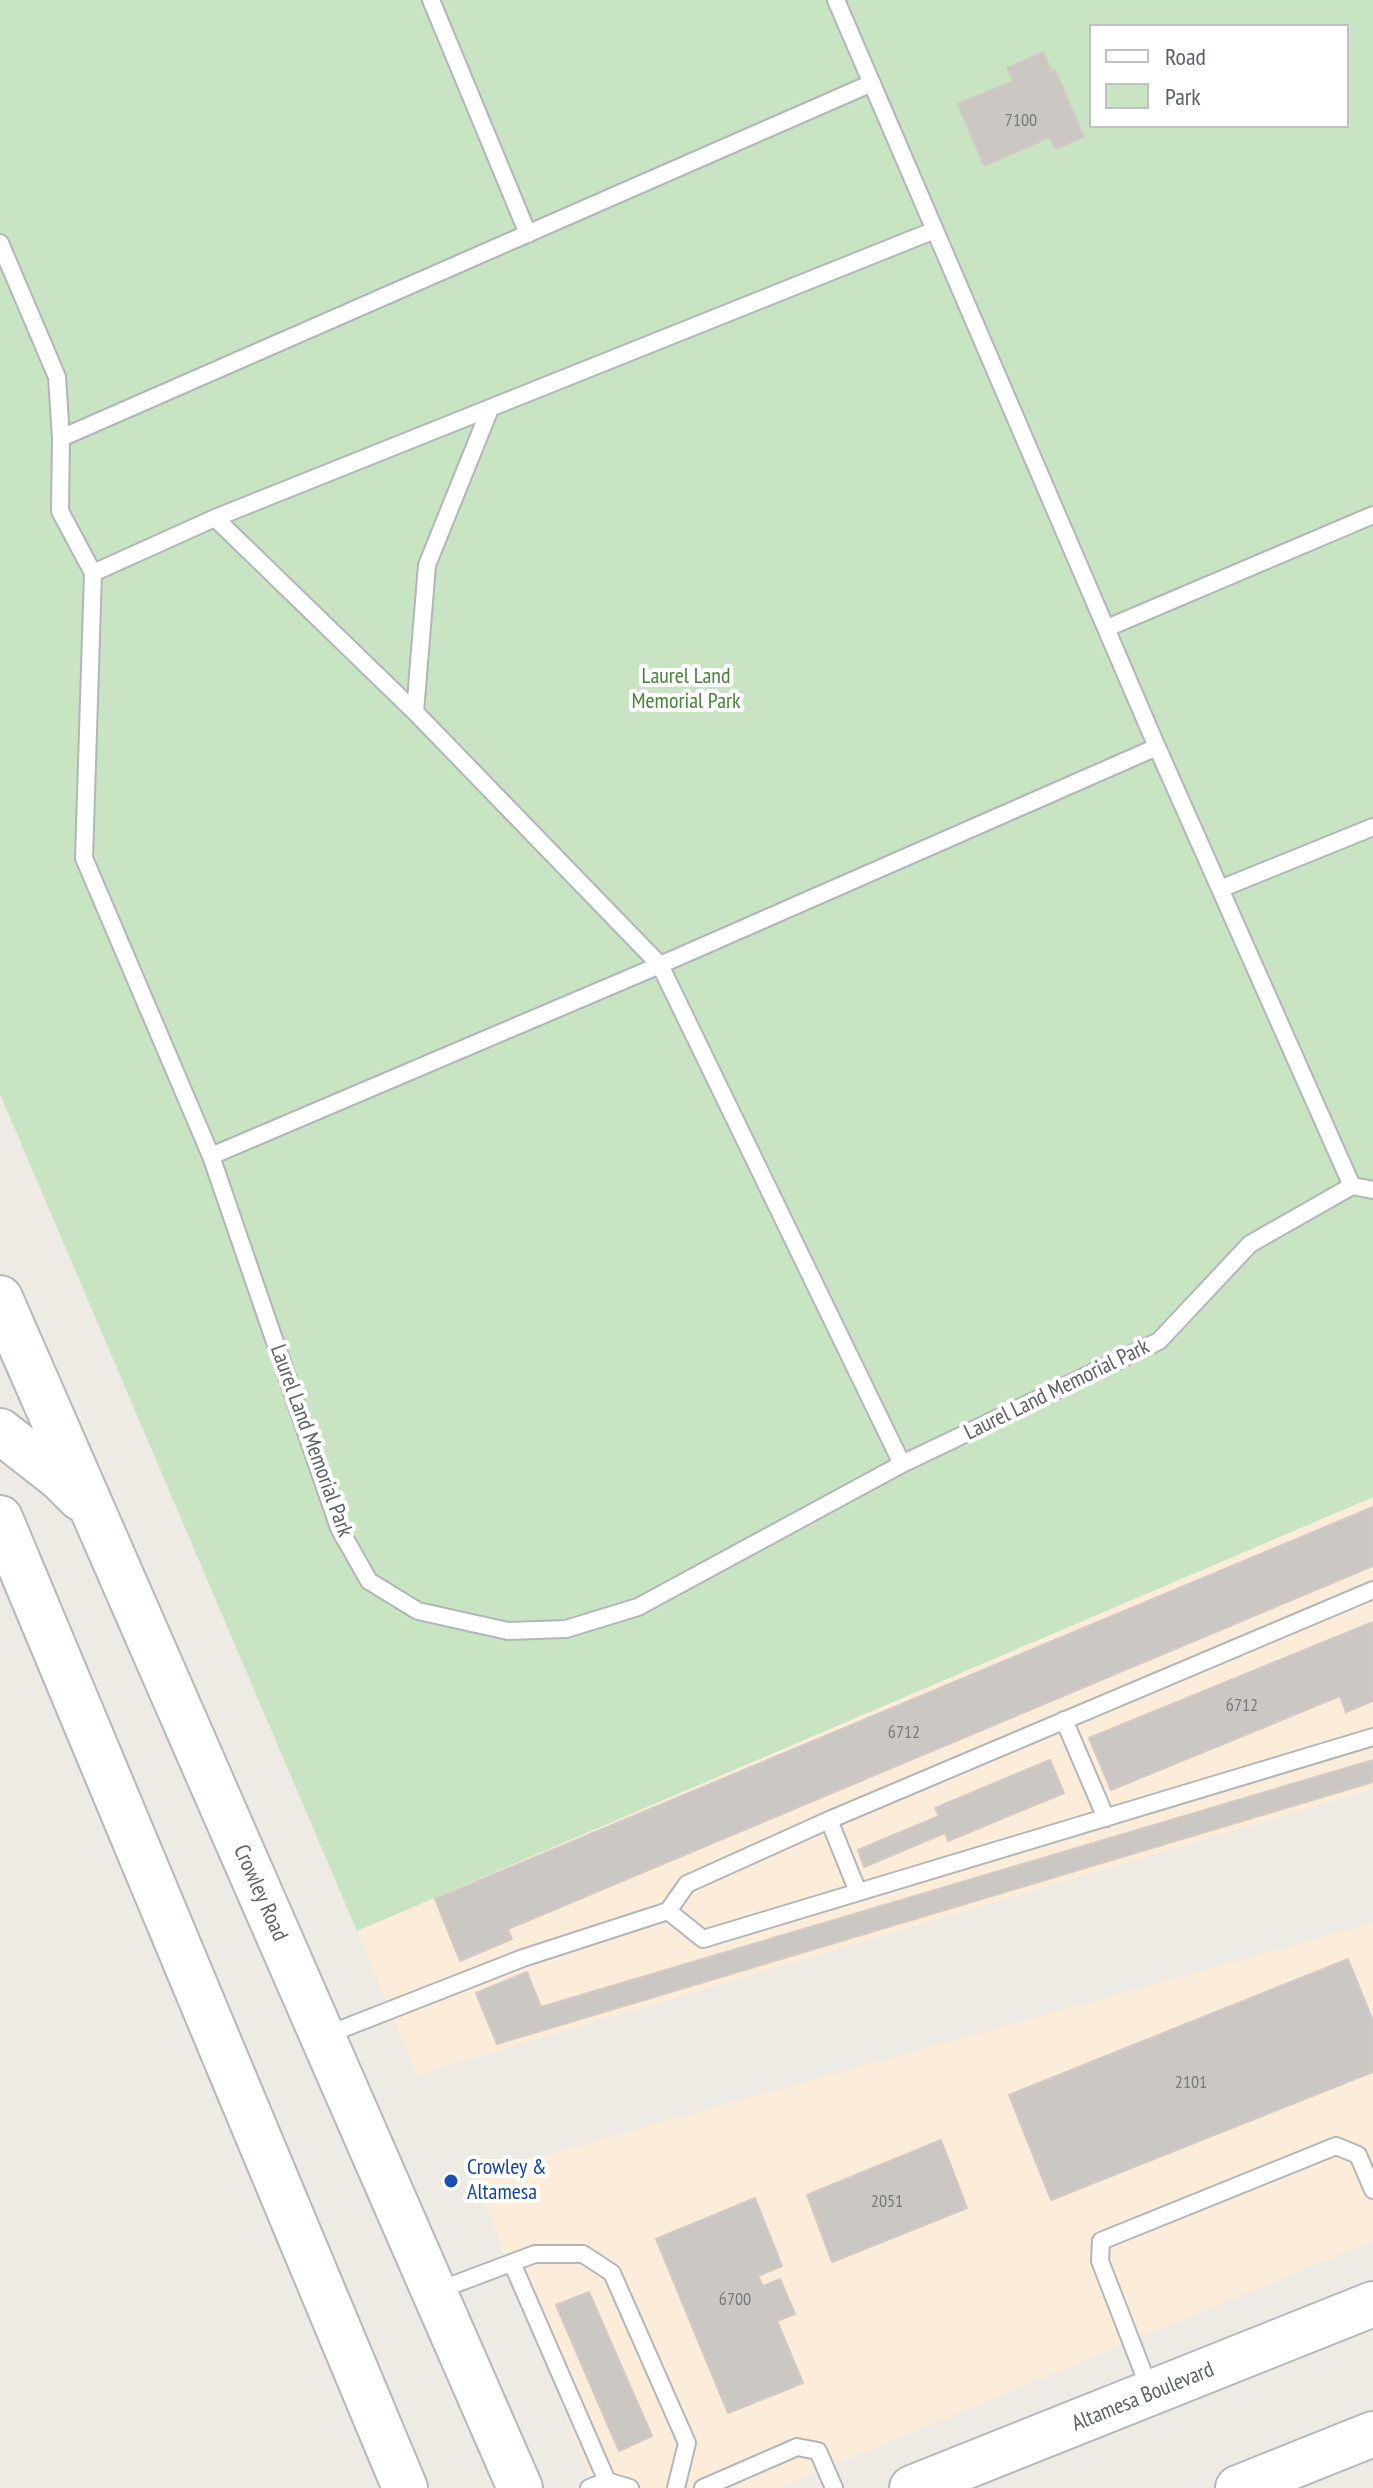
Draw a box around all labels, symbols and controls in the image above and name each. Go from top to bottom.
legend [1089,24,1349,128]
text: Road [1165,41,1206,72]
text: Park [1165,81,1201,112]
house number: 7100 [1005,110,1037,132]
park label: Laurel Land Memorial Park [631,664,741,716]
street label: Laurel Land Memorial Park [960,1334,1154,1446]
street label: Laurel Land Memorial Park [264,1341,358,1541]
house number: 6712 [1226,1695,1258,1717]
house number: 6712 [888,1722,920,1744]
street label: Crowley Road [227,1841,293,1945]
house number: 2101 [1175,2072,1207,2094]
place label: Crowley & Altamesa [467,2155,546,2206]
marker: Crowley & Altamesa [442,2172,460,2190]
house number: 2051 [871,2191,903,2213]
house number: 6700 [719,2289,751,2311]
street label: Altamesa Boulevard [1068,2357,1218,2437]

